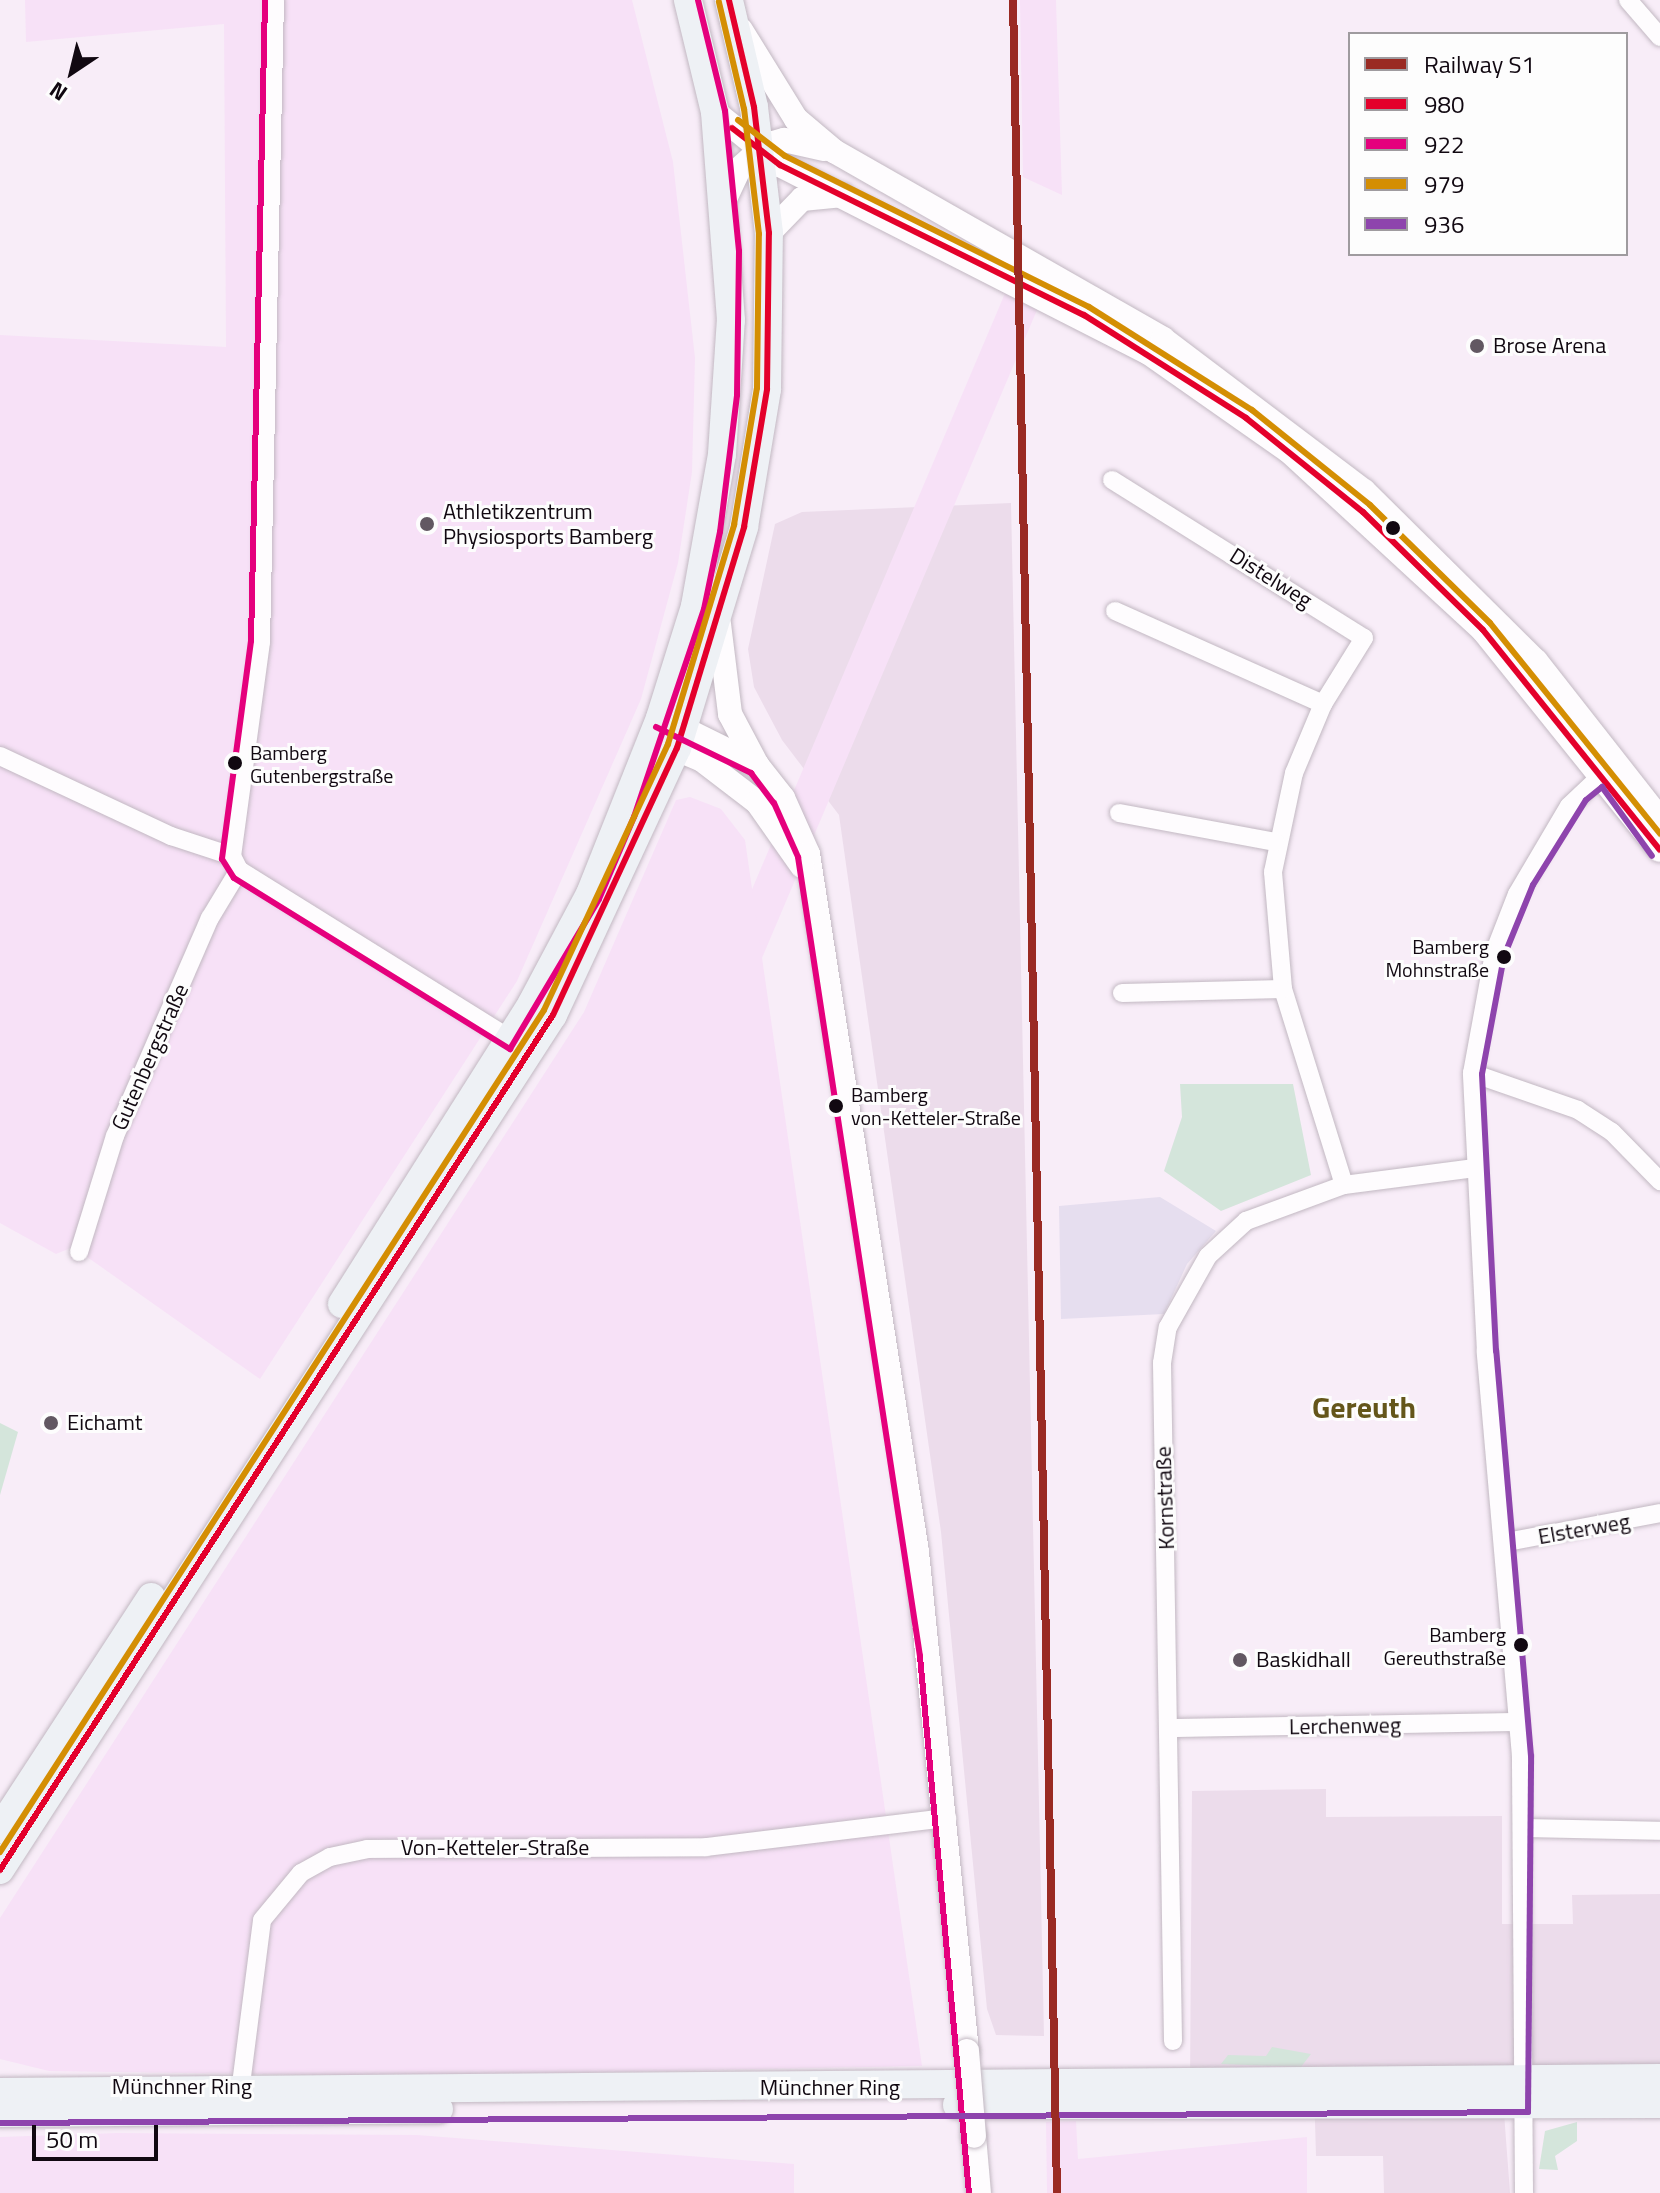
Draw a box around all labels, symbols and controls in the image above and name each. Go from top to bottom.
north arrow [32,32,112,112]
legend [1348,32,1628,256]
text: Railway S1 [1424,46,1535,82]
text: N [42,73,74,110]
text: 980 [1424,86,1464,122]
text: 922 [1424,126,1464,162]
text: 979 [1424,166,1464,202]
text: 936 [1424,206,1464,242]
place label: Brose Arena [1493,333,1606,359]
marker: Brose Arena [1468,337,1486,355]
place label: Athletikzentrum Physiosports Bamberg [443,498,653,550]
marker: Athletikzentrum Physiosports Bamberg [418,515,436,533]
unlabelled marker [1385,520,1401,536]
street label: Distelweg [1225,542,1317,614]
place label: Bamberg Gutenbergstraße [250,740,393,787]
marker: Bamberg Gutenbergstraße [227,755,243,771]
place label: Bamberg Mohnstraße [1385,934,1489,981]
marker: Bamberg Mohnstraße [1496,949,1512,965]
street label: Gutenbergstraße [106,980,194,1134]
place label: Bamberg von-Ketteler-Straße [851,1082,1021,1129]
marker: Bamberg von-Ketteler-Straße [828,1098,844,1114]
district label: Gereuth [1312,1389,1416,1425]
place label: Eichamt [67,1410,142,1436]
marker: Eichamt [42,1414,60,1432]
street label: Kornstraße [1150,1446,1180,1550]
street label: Elsterweg [1536,1508,1632,1550]
place label: Bamberg Gereuthstraße [1384,1622,1506,1669]
marker: Bamberg Gereuthstraße [1513,1637,1529,1653]
place label: Baskidhall [1256,1647,1351,1673]
marker: Baskidhall [1231,1651,1249,1669]
street label: Lerchenweg [1289,1712,1401,1740]
street label: Von-Ketteler-Straße [401,1835,589,1861]
street label: Münchner Ring [112,2074,252,2100]
street label: Münchner Ring [760,2075,900,2101]
scale bar [36,2109,162,2159]
text: 50 m [46,2121,98,2157]

